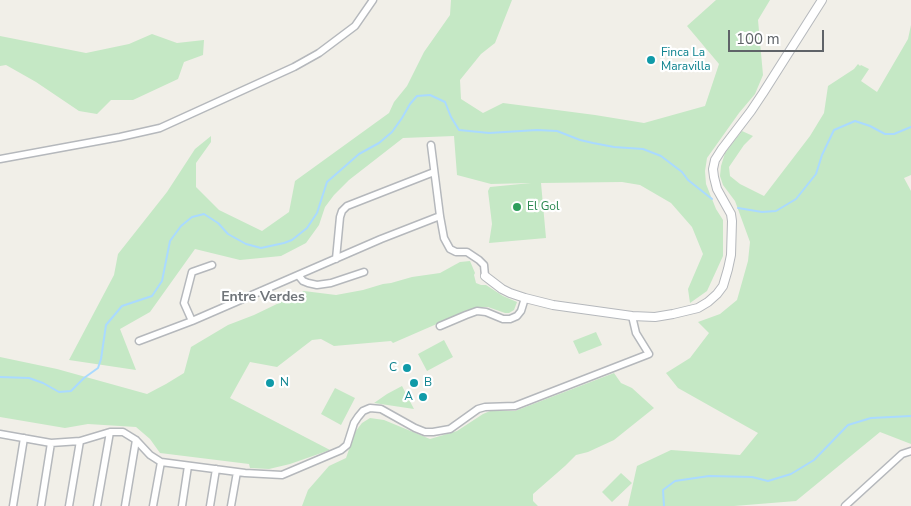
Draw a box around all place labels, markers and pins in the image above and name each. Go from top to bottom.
place label: Finca La Maravilla [661,46,711,74]
marker: Finca La Maravilla [645,54,657,66]
place label: El Gol [527,200,560,214]
marker: El Gol [511,201,523,213]
place label: C [389,361,397,375]
marker: C [401,362,413,374]
place label: N [280,376,289,390]
place label: B [424,376,432,390]
marker: N [264,377,276,389]
marker: B [408,377,420,389]
place label: A [404,390,413,404]
marker: A [417,391,429,403]

